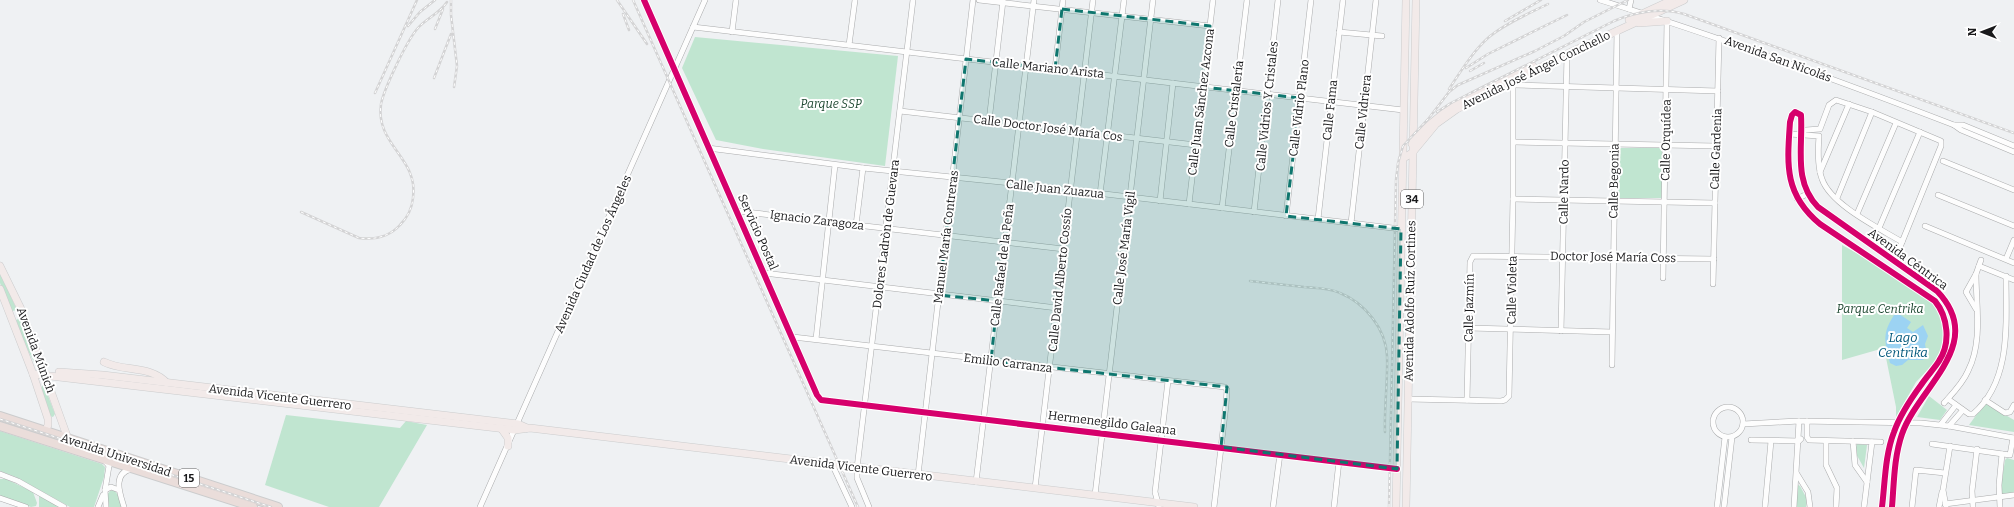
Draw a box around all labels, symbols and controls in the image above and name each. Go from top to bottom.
north arrow [1962,12,2002,52]
street label: Calle Juan Sánchez Azcona [1185,27,1217,176]
street label: Avenida José Ángel Conchello [1459,27,1613,112]
text: N [1966,27,1979,36]
street label: Avenida San Nicolás [1723,33,1834,85]
street label: Calle Vidrios Y Cristales [1253,40,1281,172]
street label: Calle Mariano Arista [991,55,1105,81]
street label: Calle Cristalería [1222,59,1246,148]
street label: Calle Vidrio Plano [1286,59,1312,157]
street label: Calle Vidriera [1352,73,1374,150]
street label: Calle Fama [1320,79,1340,141]
park label: Parque SSP [800,97,862,111]
street label: Calle Orquídea [1658,99,1674,181]
street label: Calle Gardenia [1708,108,1724,190]
street label: Calle Doctor José María Cos [973,112,1124,144]
street label: Calle Begonia [1606,143,1622,219]
street label: Dolores Ladròn de Guevara [870,158,902,309]
street label: Calle Nardo [1556,159,1572,225]
street label: Manuel María Contreras [931,169,961,304]
street label: Avenida Ciudad de Los Ángeles [551,172,634,335]
street label: Calle Juan Zuazua [1005,177,1105,201]
street label: Calle José María Vigil [1110,190,1138,306]
road number: 34 [1401,190,1423,208]
street label: Servicio Postal [735,192,781,273]
street label: Calle Rafael de la Peña [988,203,1017,327]
street label: Ignacio Zaragoza [769,207,865,233]
street label: Calle David Alberto Cossío [1045,207,1075,352]
street label: Avenida Adolfo Ruíz Cortines [1402,220,1418,382]
street label: Avenida Céntrica [1866,225,1951,293]
street label: Doctor José María Coss [1550,249,1676,265]
street label: Calle Violeta [1504,255,1520,325]
street label: Calle Jazmín [1461,273,1477,342]
park label: Parque Centrika [1836,302,1924,316]
street label: Avenida Múnich [14,305,58,395]
water label: Lago Centrika [1878,330,1928,360]
street label: Emilio Carranza [963,351,1054,375]
street label: Avenida Vicente Guerrero [208,381,352,413]
street label: Hermenegildo Galeana [1047,408,1177,438]
street label: Avenida Universidad [59,431,173,479]
street label: Avenida Vicente Guerrero [789,452,933,484]
road number: 15 [179,469,199,487]

